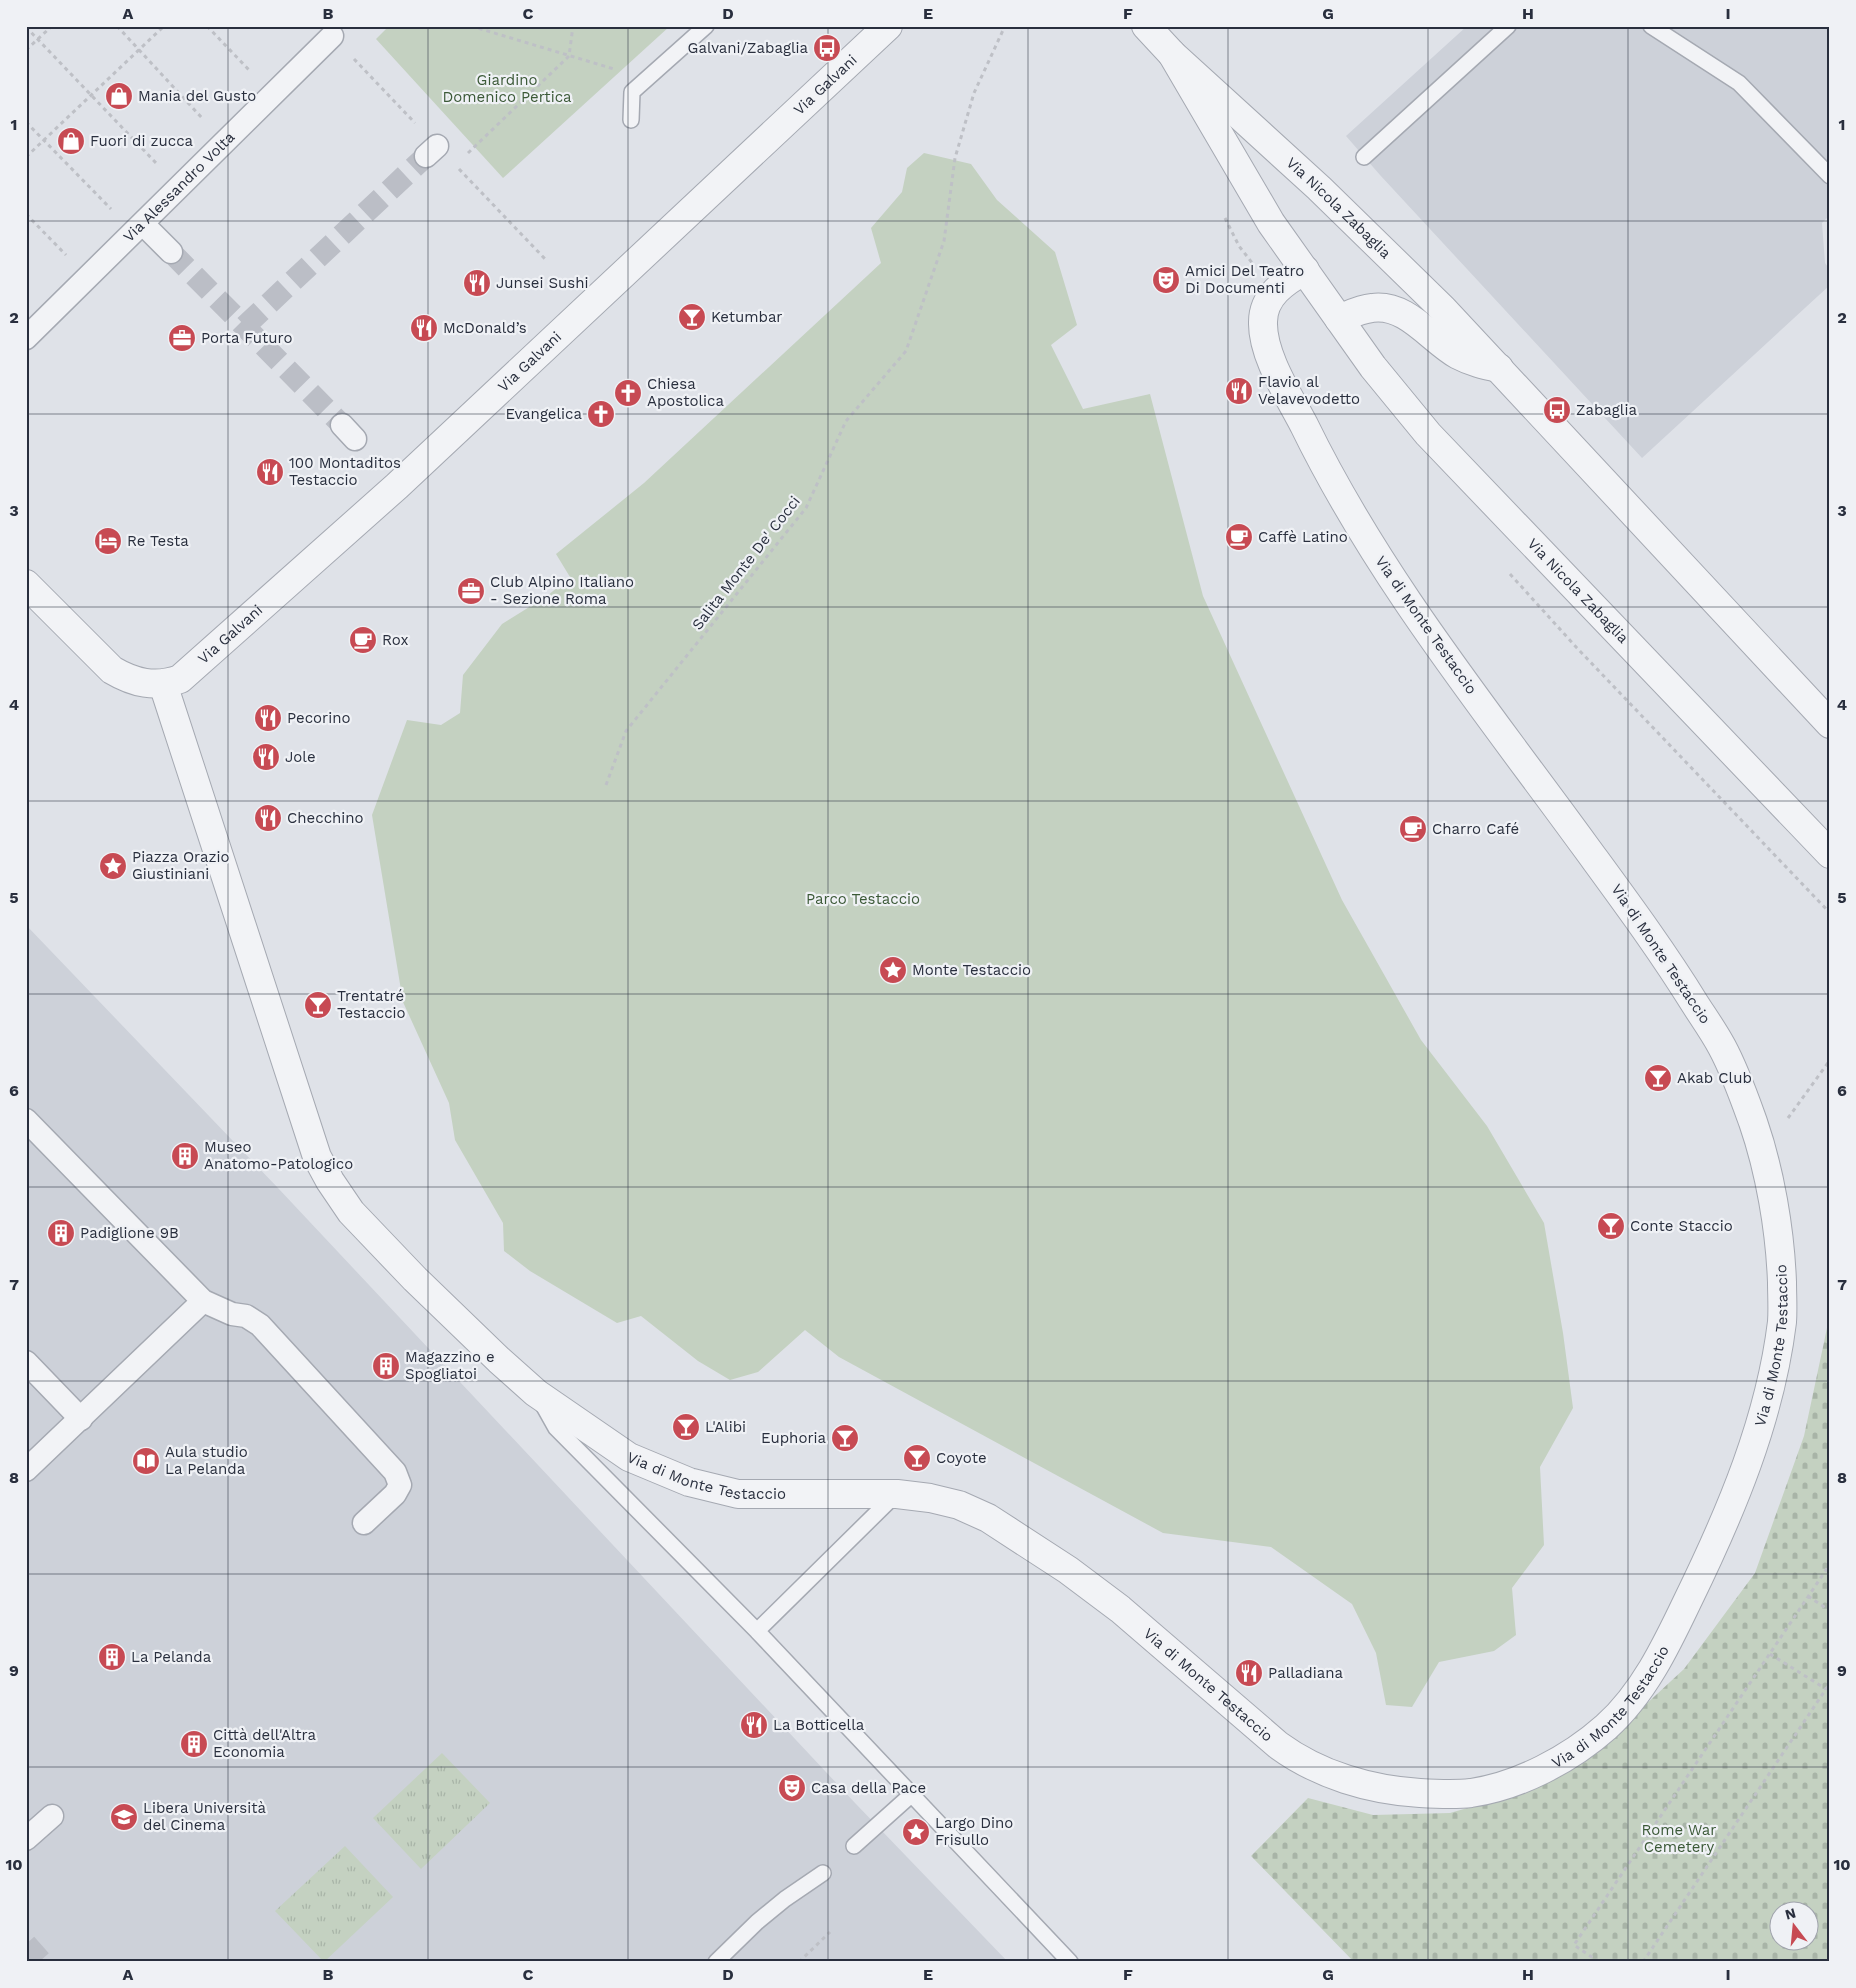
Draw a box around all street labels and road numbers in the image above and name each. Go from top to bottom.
street label: Via Galvani [790,51,861,119]
street label: Via Alessandro Volta [120,128,239,246]
street label: Via Nicola Zabaglia [1282,154,1395,263]
street label: Via Galvani [494,328,565,396]
street label: Salita Monte De' Cocci [688,492,804,634]
street label: Via Nicola Zabaglia [1524,535,1633,647]
street label: Via di Monte Testaccio [1371,552,1481,698]
street label: Via Galvani [194,601,266,668]
street label: Via di Monte Testaccio [1608,881,1714,1027]
street label: Via di Monte Testaccio [1751,1264,1791,1429]
street label: Via di Monte Testaccio [624,1448,786,1504]
street label: Via di Monte Testaccio [1140,1624,1276,1745]
street label: Via di Monte Testaccio [1549,1642,1673,1772]

